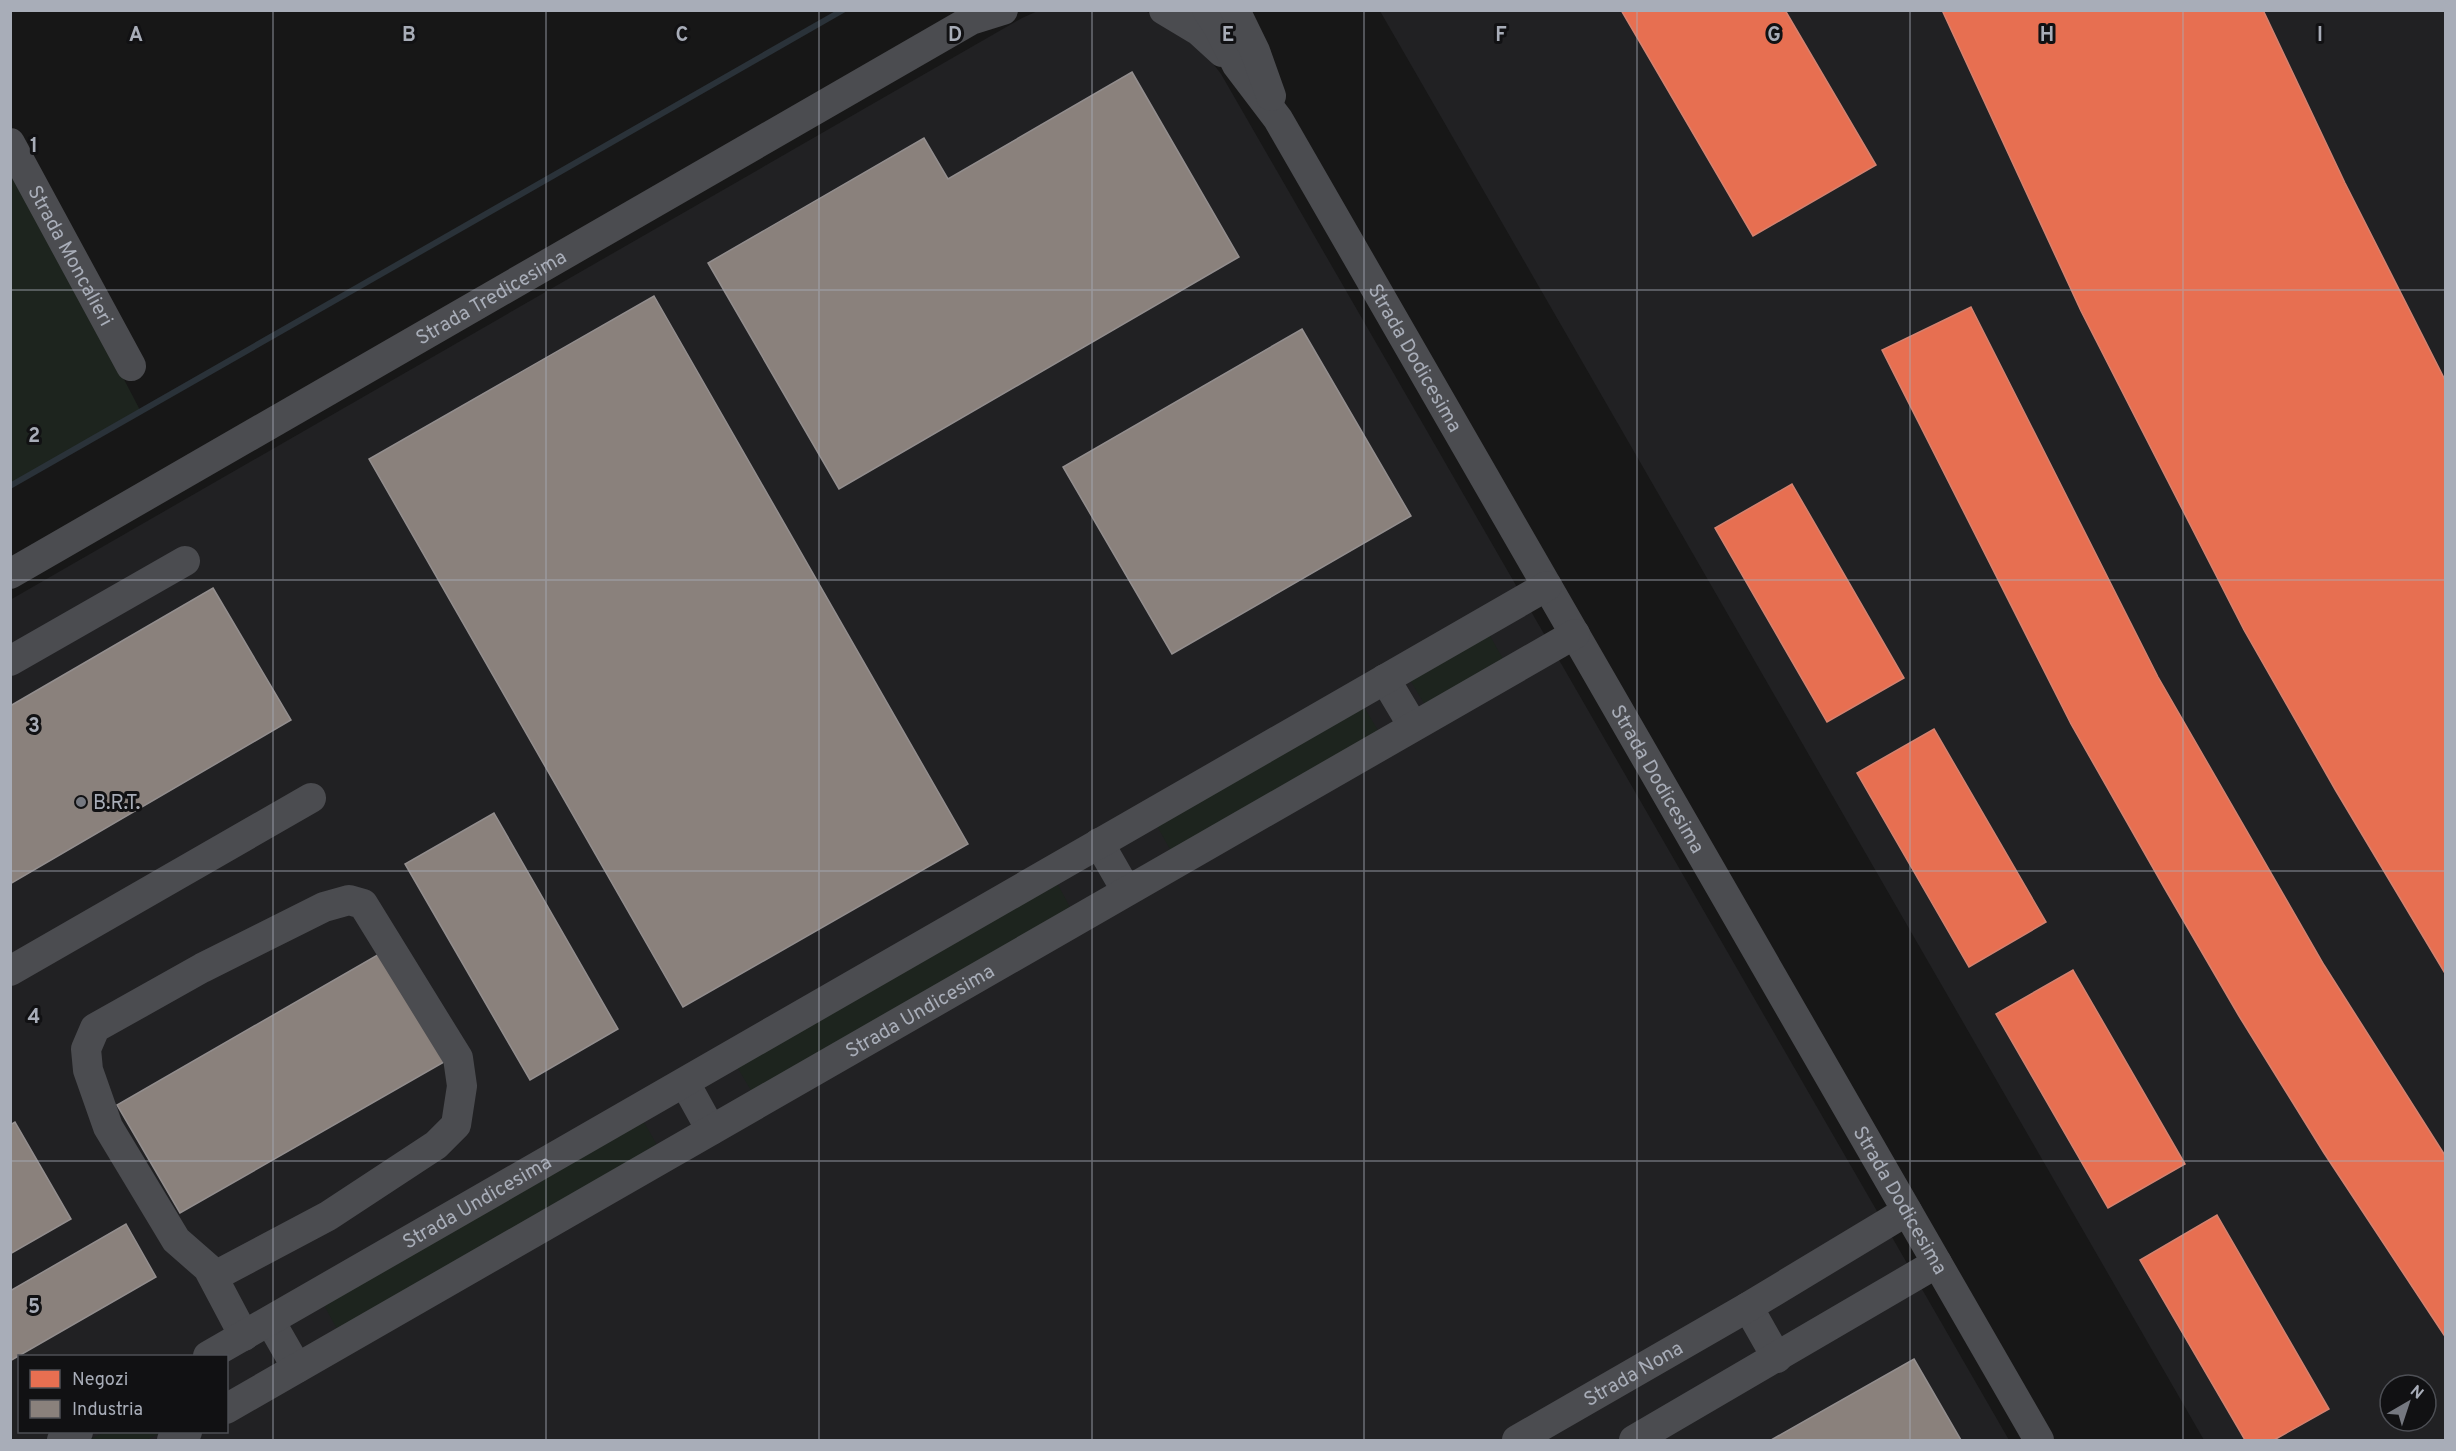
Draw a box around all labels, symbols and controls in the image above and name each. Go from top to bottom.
text: A [129,23,143,49]
text: B [402,23,416,49]
text: C [676,23,688,49]
text: D [948,23,962,49]
text: E [1222,23,1234,49]
text: F [1495,23,1507,49]
text: G [1767,23,1781,49]
text: H [2040,23,2054,49]
text: I [2317,23,2323,49]
text: 1 [30,134,38,160]
street label: Strada Moncalieri [21,182,118,331]
street label: Strada Tredicesima [412,245,572,352]
street label: Strada Dodicesima [1361,280,1467,438]
text: 2 [28,424,40,450]
street label: Strada Dodicesima [1603,701,1709,859]
text: 3 [28,714,40,740]
place label: B.R.T. [93,791,140,817]
marker: B.R.T. [74,795,88,809]
street label: Strada Undicesima [841,959,1000,1065]
text: 4 [28,1005,40,1031]
street label: Strada Dodicesima [1846,1122,1952,1280]
street label: Strada Undicesima [399,1150,557,1256]
text: 5 [28,1295,40,1321]
street label: Strada Nona [1580,1336,1688,1414]
legend [18,1355,228,1433]
text: Negozi [72,1369,128,1392]
north arrow [2378,1373,2438,1433]
text: N [2405,1382,2427,1404]
text: Industria [72,1399,143,1422]

